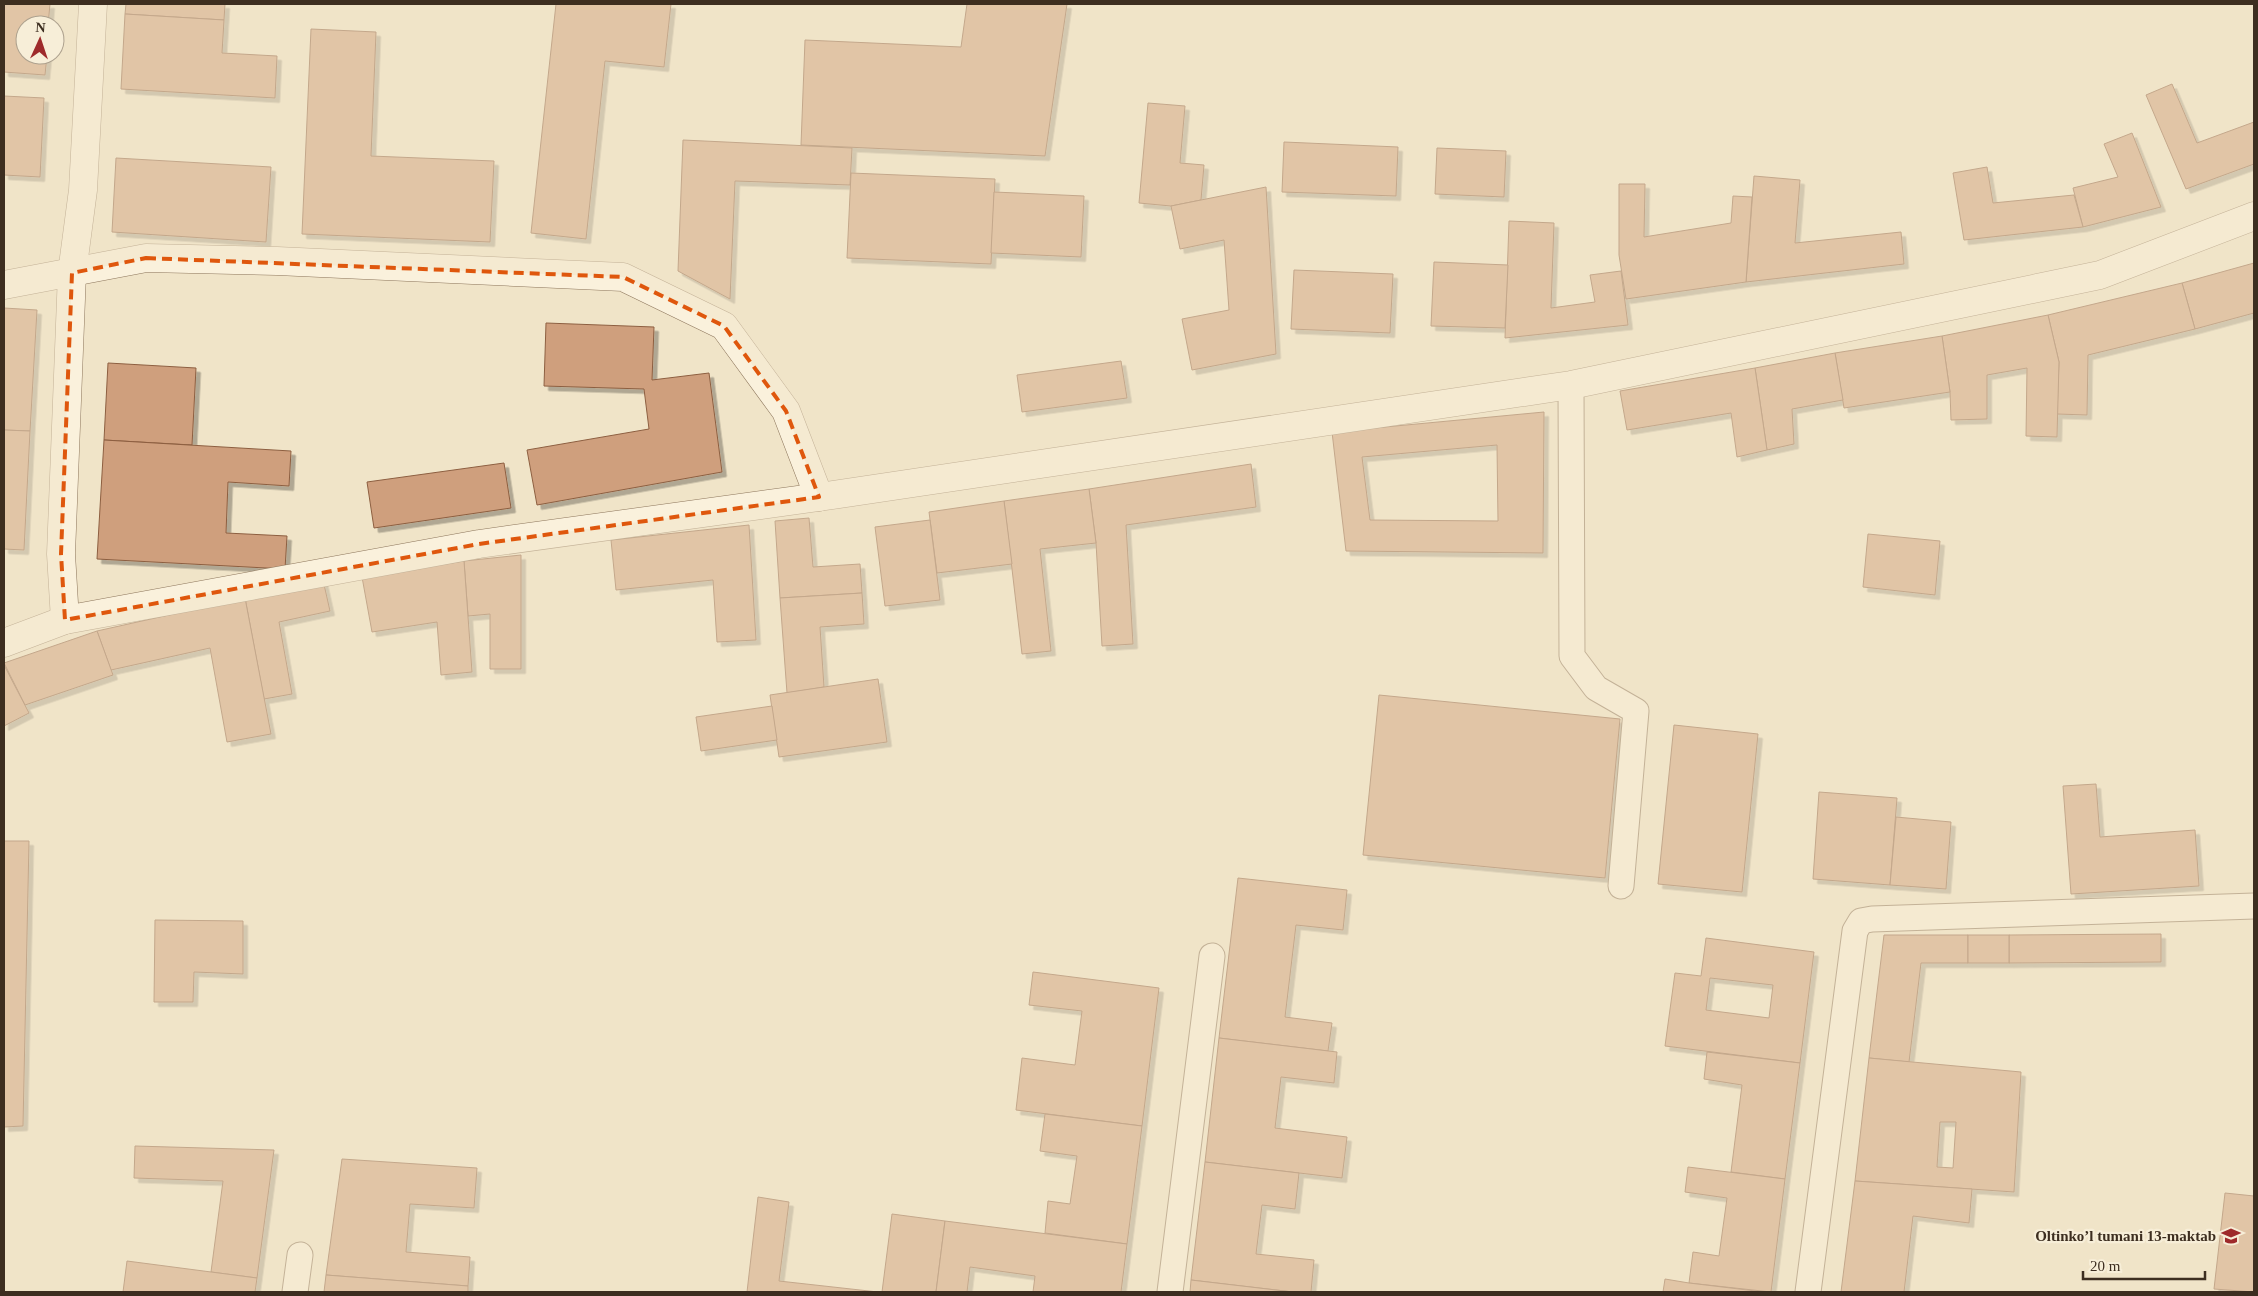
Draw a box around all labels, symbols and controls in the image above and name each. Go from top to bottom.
north arrow [15,15,65,65]
text: N [35,20,46,35]
school or university icon: Oltinko’l tumani 13-maktab [2220,1225,2242,1247]
place label: Oltinko’l tumani 13-maktab [2035,1228,2216,1244]
scale bar [2083,1248,2206,1280]
text: 20 m [2090,1258,2121,1274]

